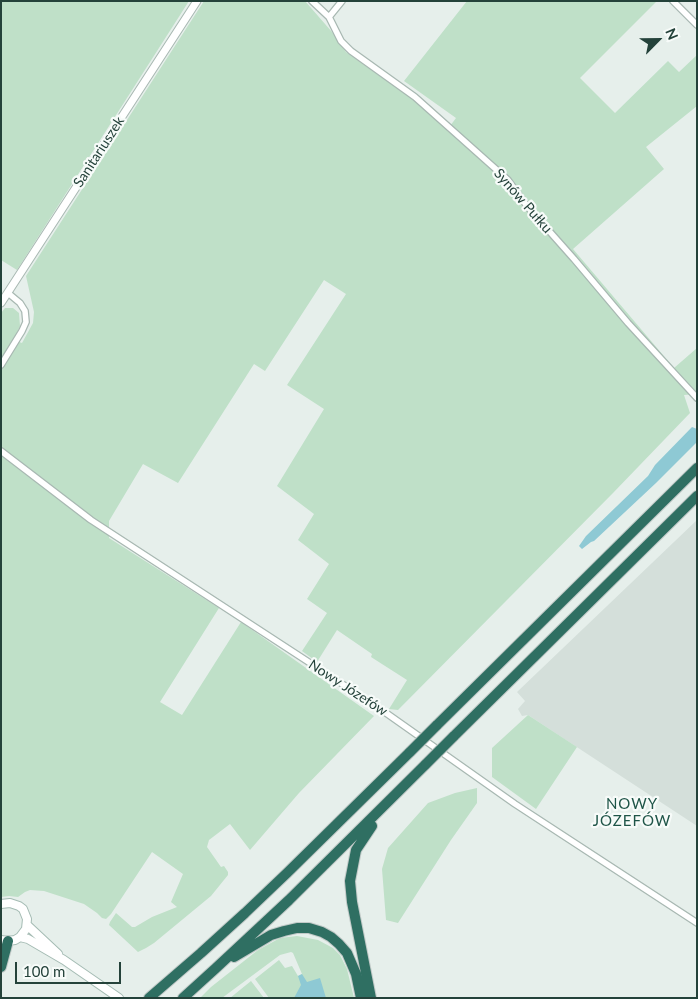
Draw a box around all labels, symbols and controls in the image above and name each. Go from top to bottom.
north arrow [633,15,683,65]
text: N [662,26,682,42]
street label: Sanitariuszek [70,114,128,190]
street label: Synów Pułku [490,165,556,237]
street label: Nowy Józefów [305,656,391,720]
district label: NOWY JÓZEFÓW [592,795,672,830]
scale bar [18,952,124,984]
text: 100 m [23,962,65,980]

